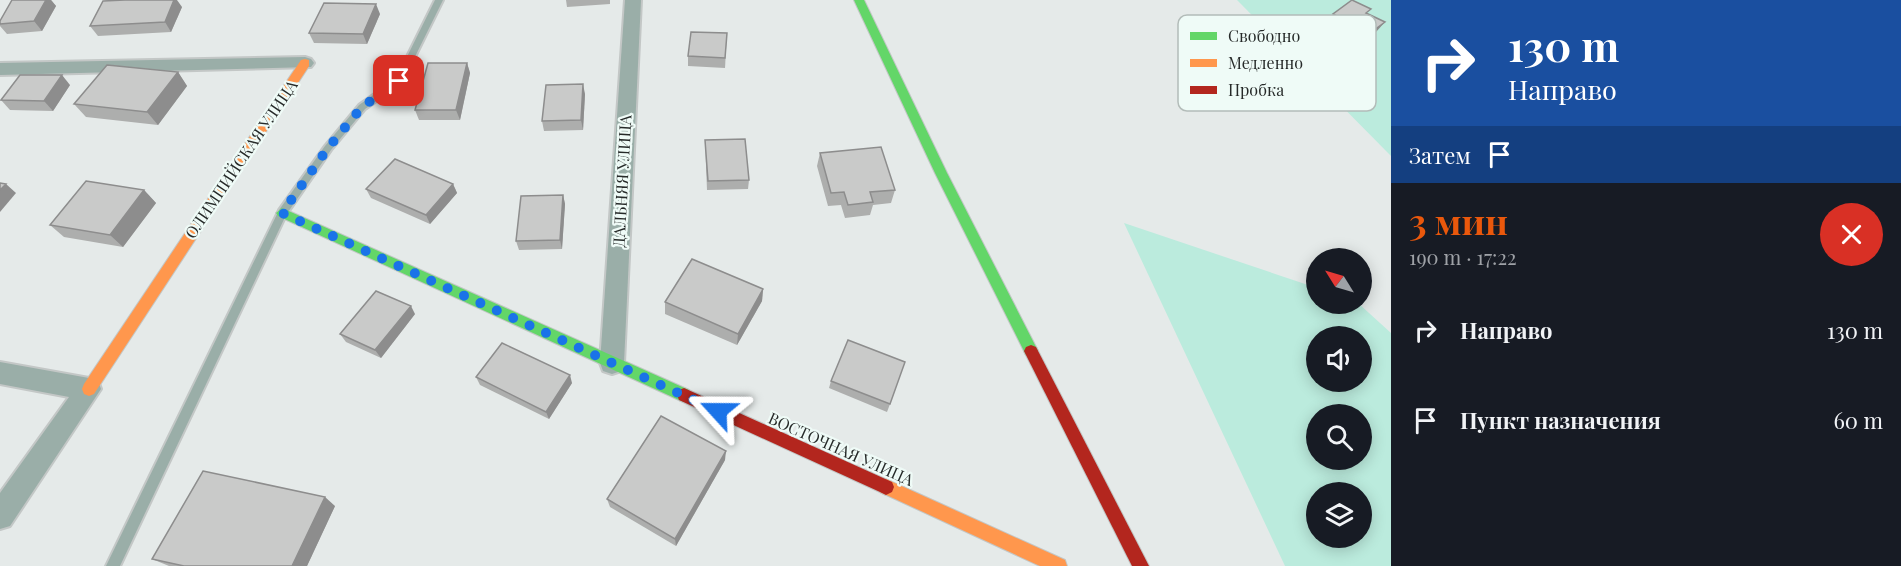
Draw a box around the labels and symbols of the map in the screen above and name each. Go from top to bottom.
legend [1178,15,1376,111]
text: Свободно [1228,25,1300,46]
text: Медленно [1228,52,1303,73]
pin [373,55,424,106]
street label: ОЛИМПИЙСКАЯ УЛИЦА [180,75,302,242]
text: Пробка [1228,79,1284,100]
street label: ДАЛЬНЯЯ УЛИЦА [608,113,635,248]
north arrow [1306,248,1372,314]
position arrow [686,379,750,443]
street label: ВОСТОЧНАЯ УЛИЦА [765,407,918,490]

